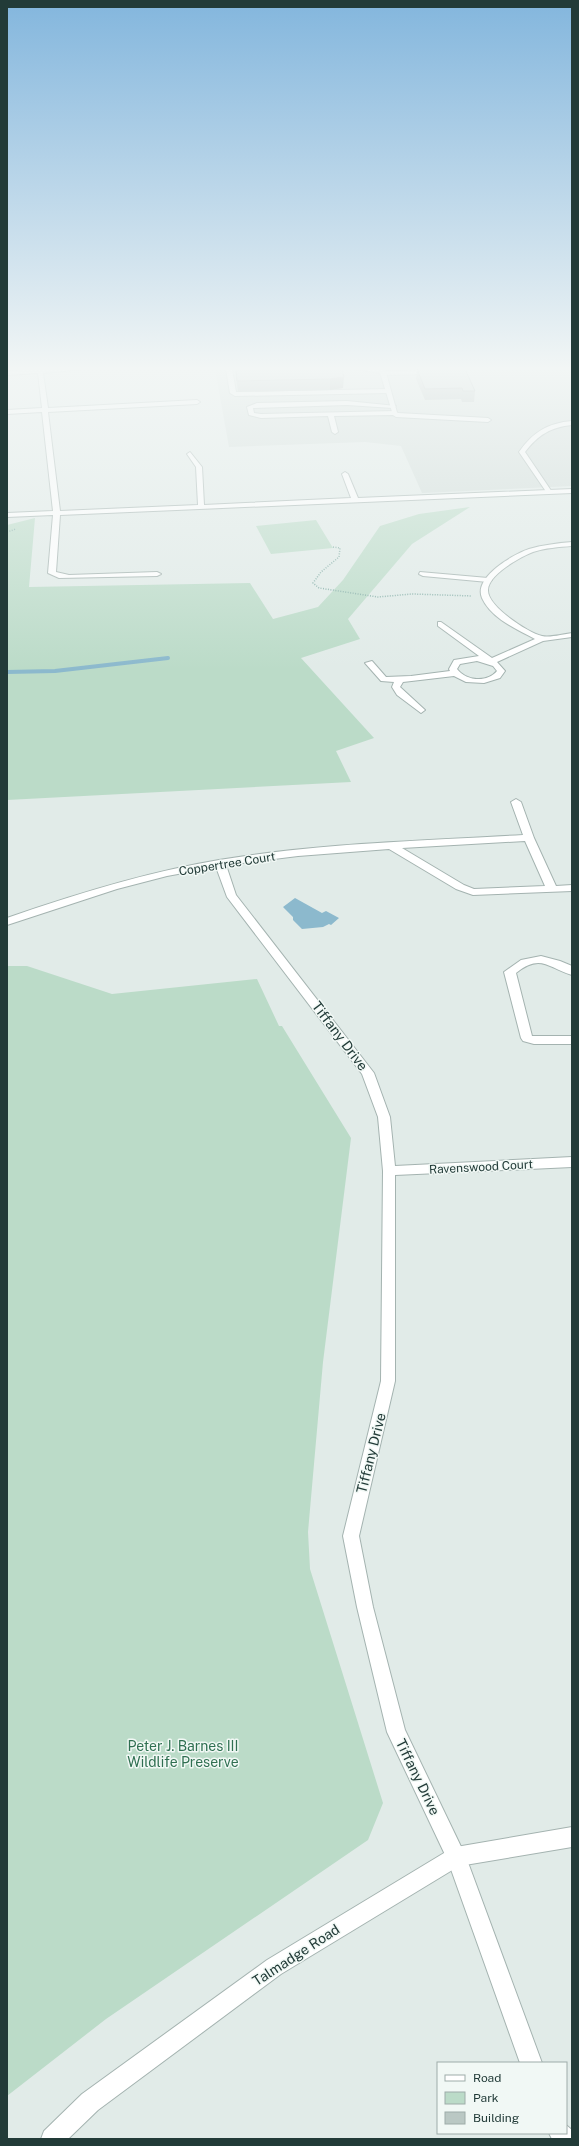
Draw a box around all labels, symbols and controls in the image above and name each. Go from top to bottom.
street label: Coppertree Court [178,849,277,879]
street label: Tiffany Drive [309,998,371,1074]
street label: Ravenswood Court [429,1157,534,1177]
street label: Tiffany Drive [353,1411,389,1495]
street label: Tiffany Drive [393,1736,443,1818]
park label: Peter J. Barnes III Wildlife Preserve [127,1738,239,1770]
street label: Talmadge Road [250,1921,342,1989]
legend [437,2062,567,2134]
text: Road [473,2071,501,2085]
text: Park [473,2091,499,2105]
text: Building [473,2111,519,2125]

